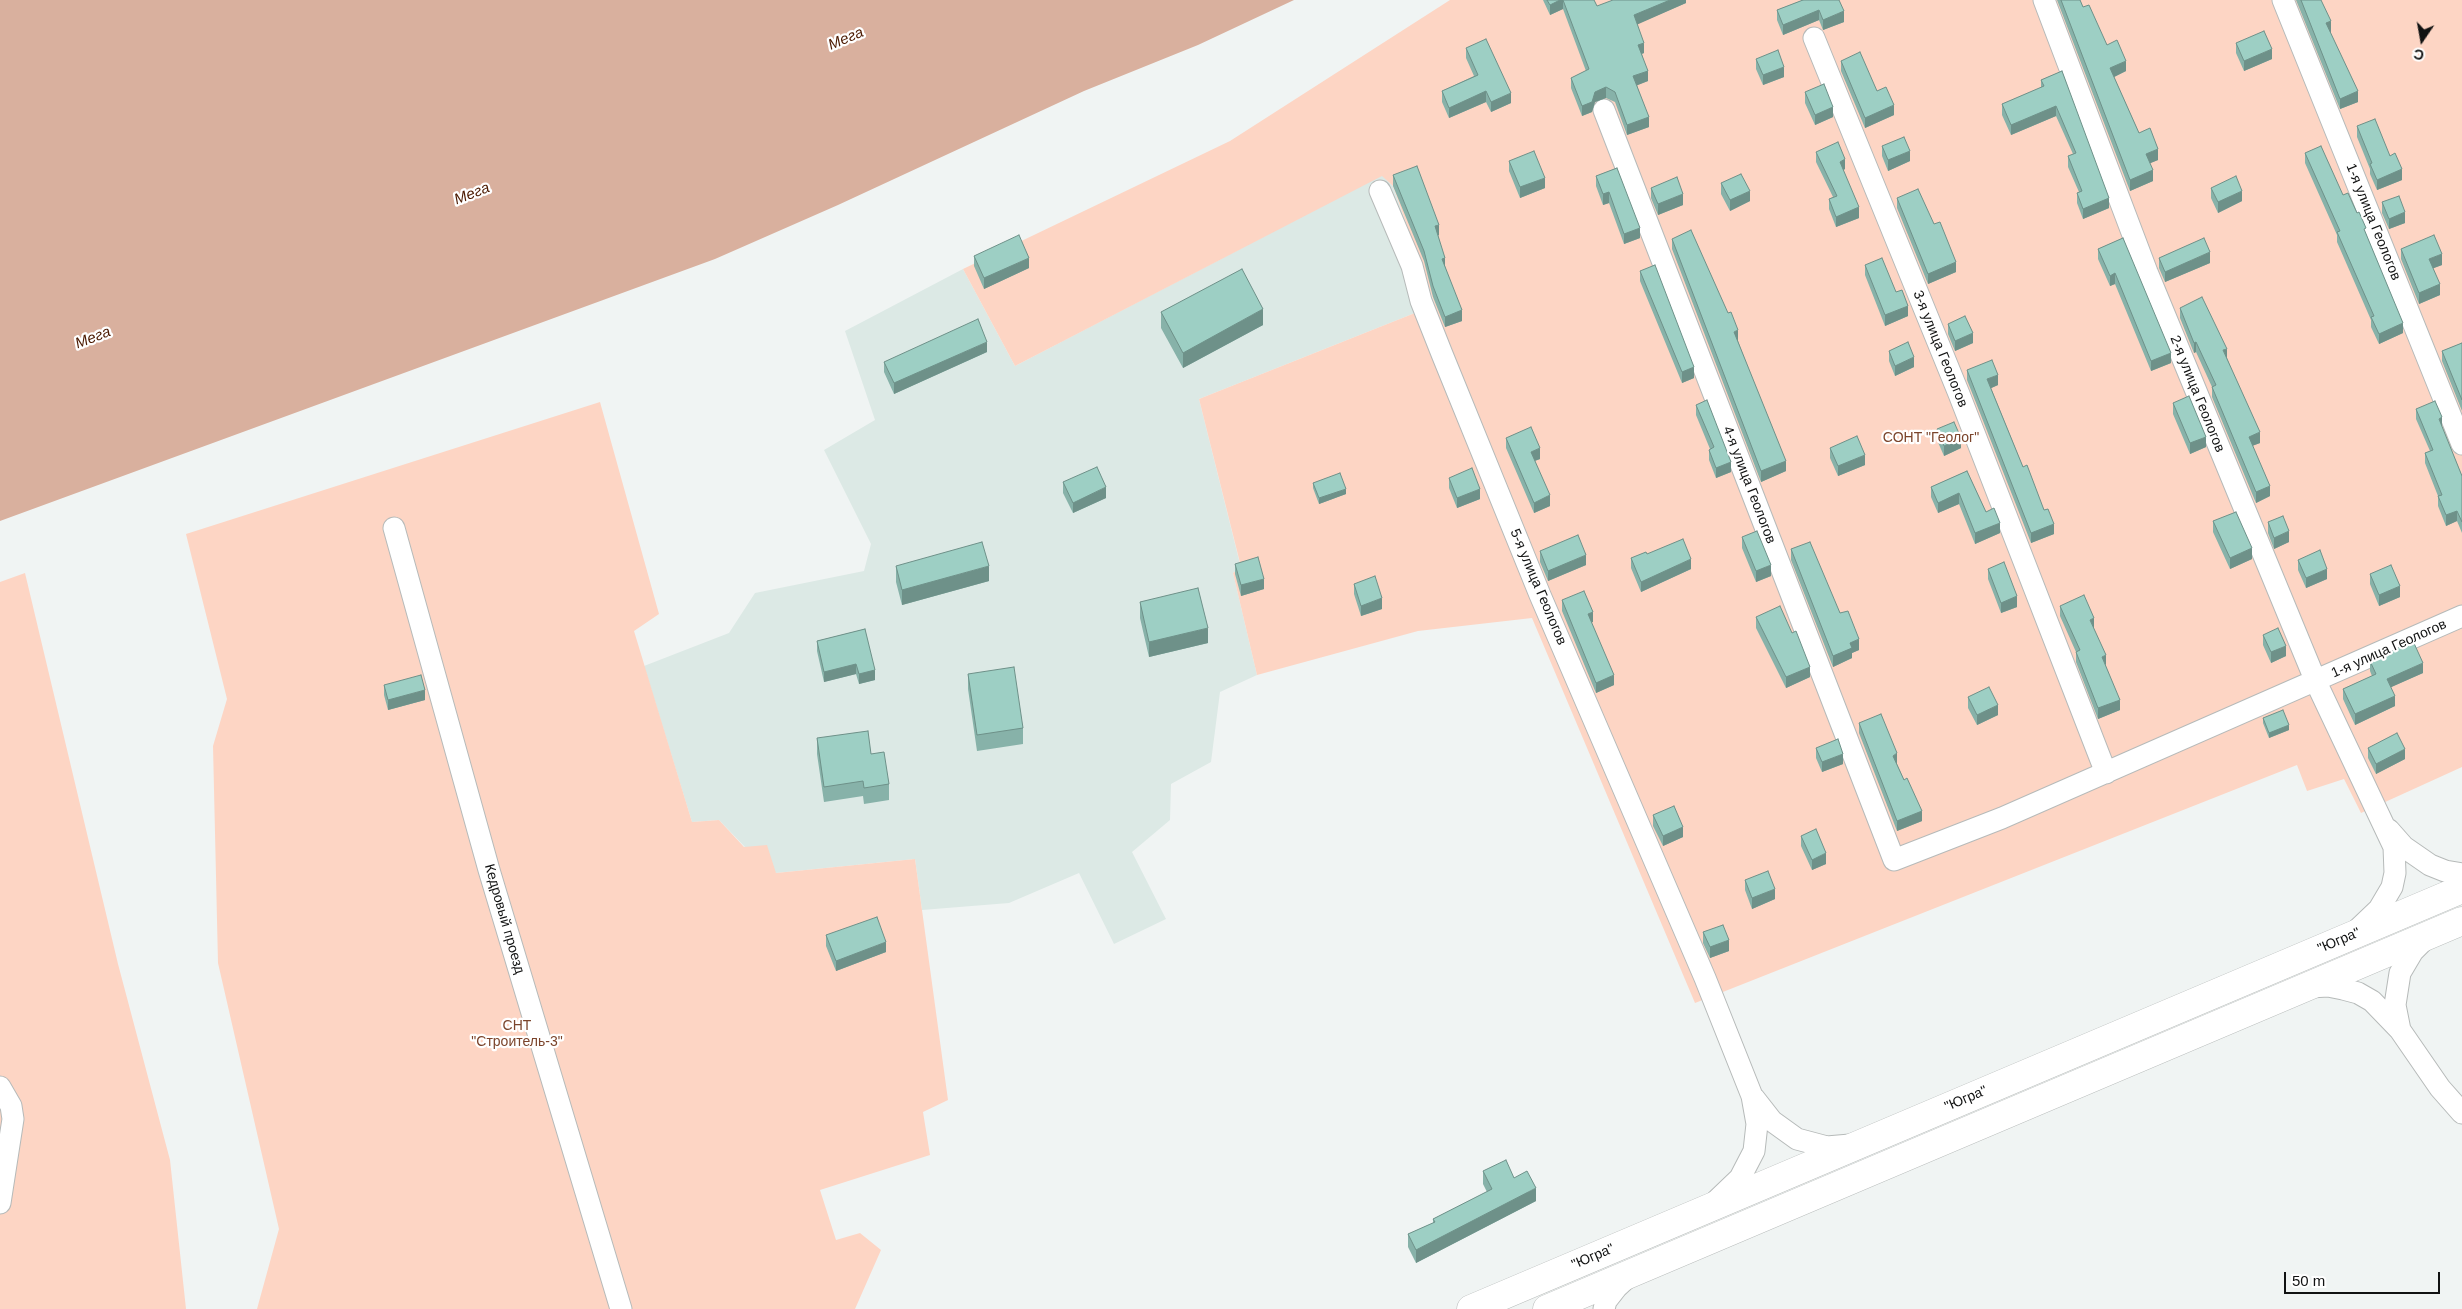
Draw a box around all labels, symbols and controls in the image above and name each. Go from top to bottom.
north arrow [2397,15,2447,65]
water label: Мега [826,24,866,54]
text: С [2412,46,2425,64]
street label: 1-я улица Геологов [2342,161,2404,283]
water label: Мега [452,179,492,209]
street label: 3-я улица Геологов [1909,288,1971,410]
water label: Мега [73,323,113,353]
street label: 2-я улица Геологов [2166,333,2228,455]
street label: 4-я улица Геологов [1719,424,1779,546]
park label: СОНТ "Геолог" [1883,430,1979,446]
street label: 5-я улица Геологов [1506,526,1570,648]
street label: 1-я улица Геологов [2329,616,2449,682]
street label: Кедровый проезд [480,862,528,976]
street label: "Югра" [2315,925,2363,957]
park label: СНТ "Строитель-3" [471,1018,563,1050]
street label: "Югра" [1942,1083,1990,1115]
street label: "Югра" [1569,1241,1617,1273]
scale bar [2287,1262,2443,1294]
text: 50 m [2292,1272,2325,1289]

